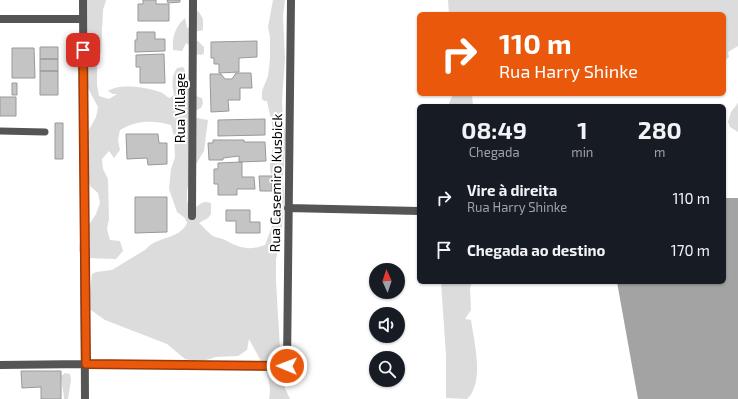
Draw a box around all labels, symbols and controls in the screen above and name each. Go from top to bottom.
text: 110 m [499,26,572,60]
icon: right [433,28,485,80]
pin [66,33,100,67]
icon: arrive [72,39,94,61]
text: Rua Harry Shinke [499,60,638,82]
street label: Rua Village [171,73,188,143]
street label: Rua Casemiro Kusbick [266,113,285,252]
text: 08:49 [461,115,527,144]
text: 1 [577,115,588,144]
text: 280 [638,115,682,144]
text: Chegada [469,144,520,160]
text: min [571,144,593,160]
text: m [654,144,665,160]
text: Vire à direita [467,181,557,199]
icon: right [433,187,455,209]
text: 110 m [673,189,710,207]
text: Rua Harry Shinke [467,199,567,215]
icon: arrive [433,239,455,261]
text: Chegada ao destino [467,241,605,259]
text: 170 m [671,241,710,259]
north arrow [369,263,405,299]
map controls [369,263,405,387]
button: sound [369,307,405,343]
position arrow [266,345,308,387]
button: search [369,351,405,387]

